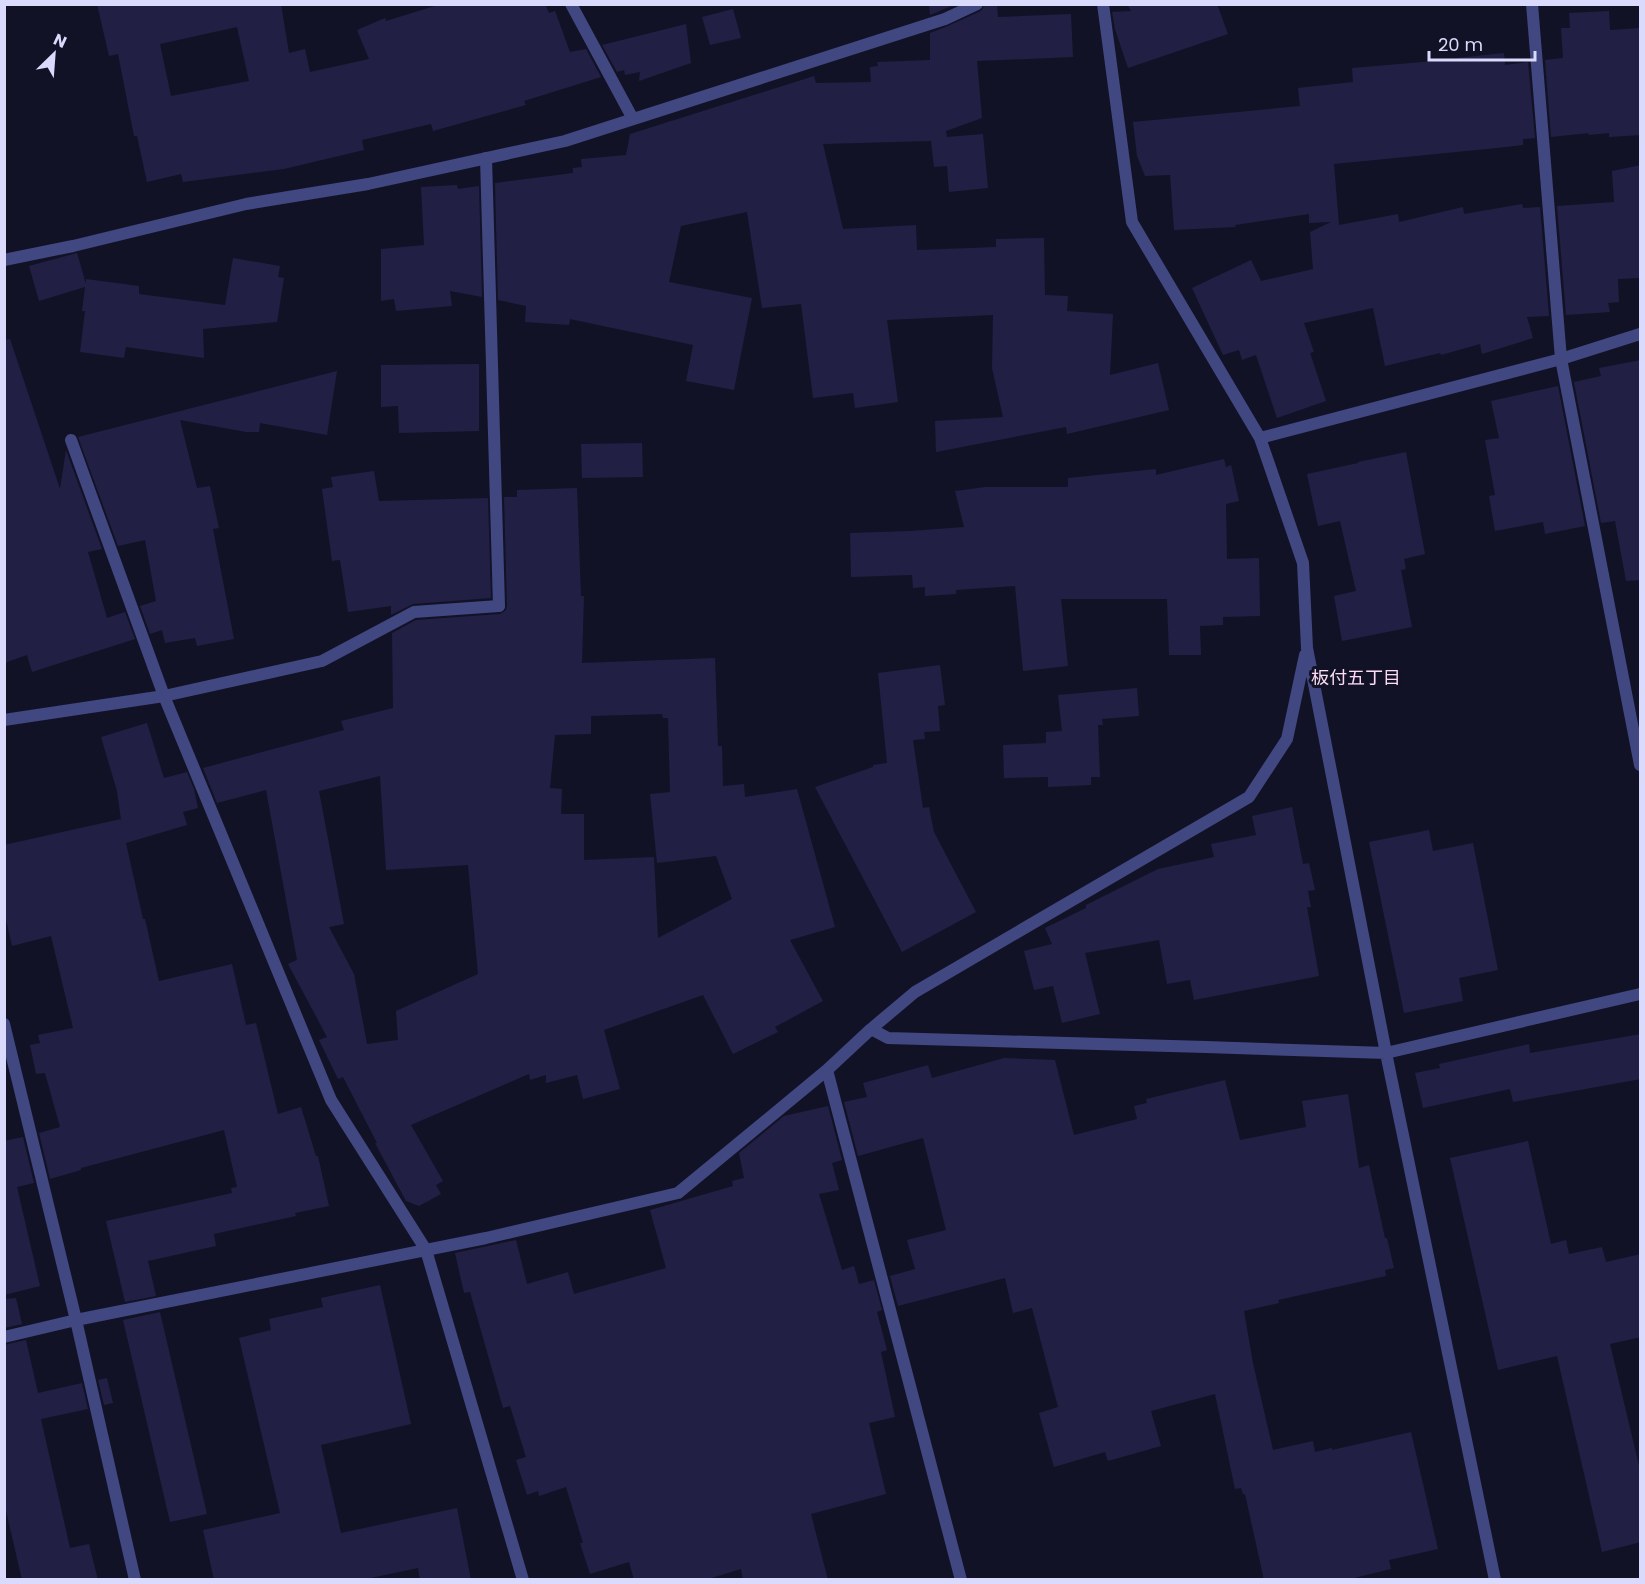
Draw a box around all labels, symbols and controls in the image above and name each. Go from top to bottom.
north arrow [24,24,84,84]
scale bar [1429,24,1536,62]
text: N [50,28,70,54]
text: 20 m [1438,32,1483,57]
district label: 板付五丁目 [1311,665,1401,690]

